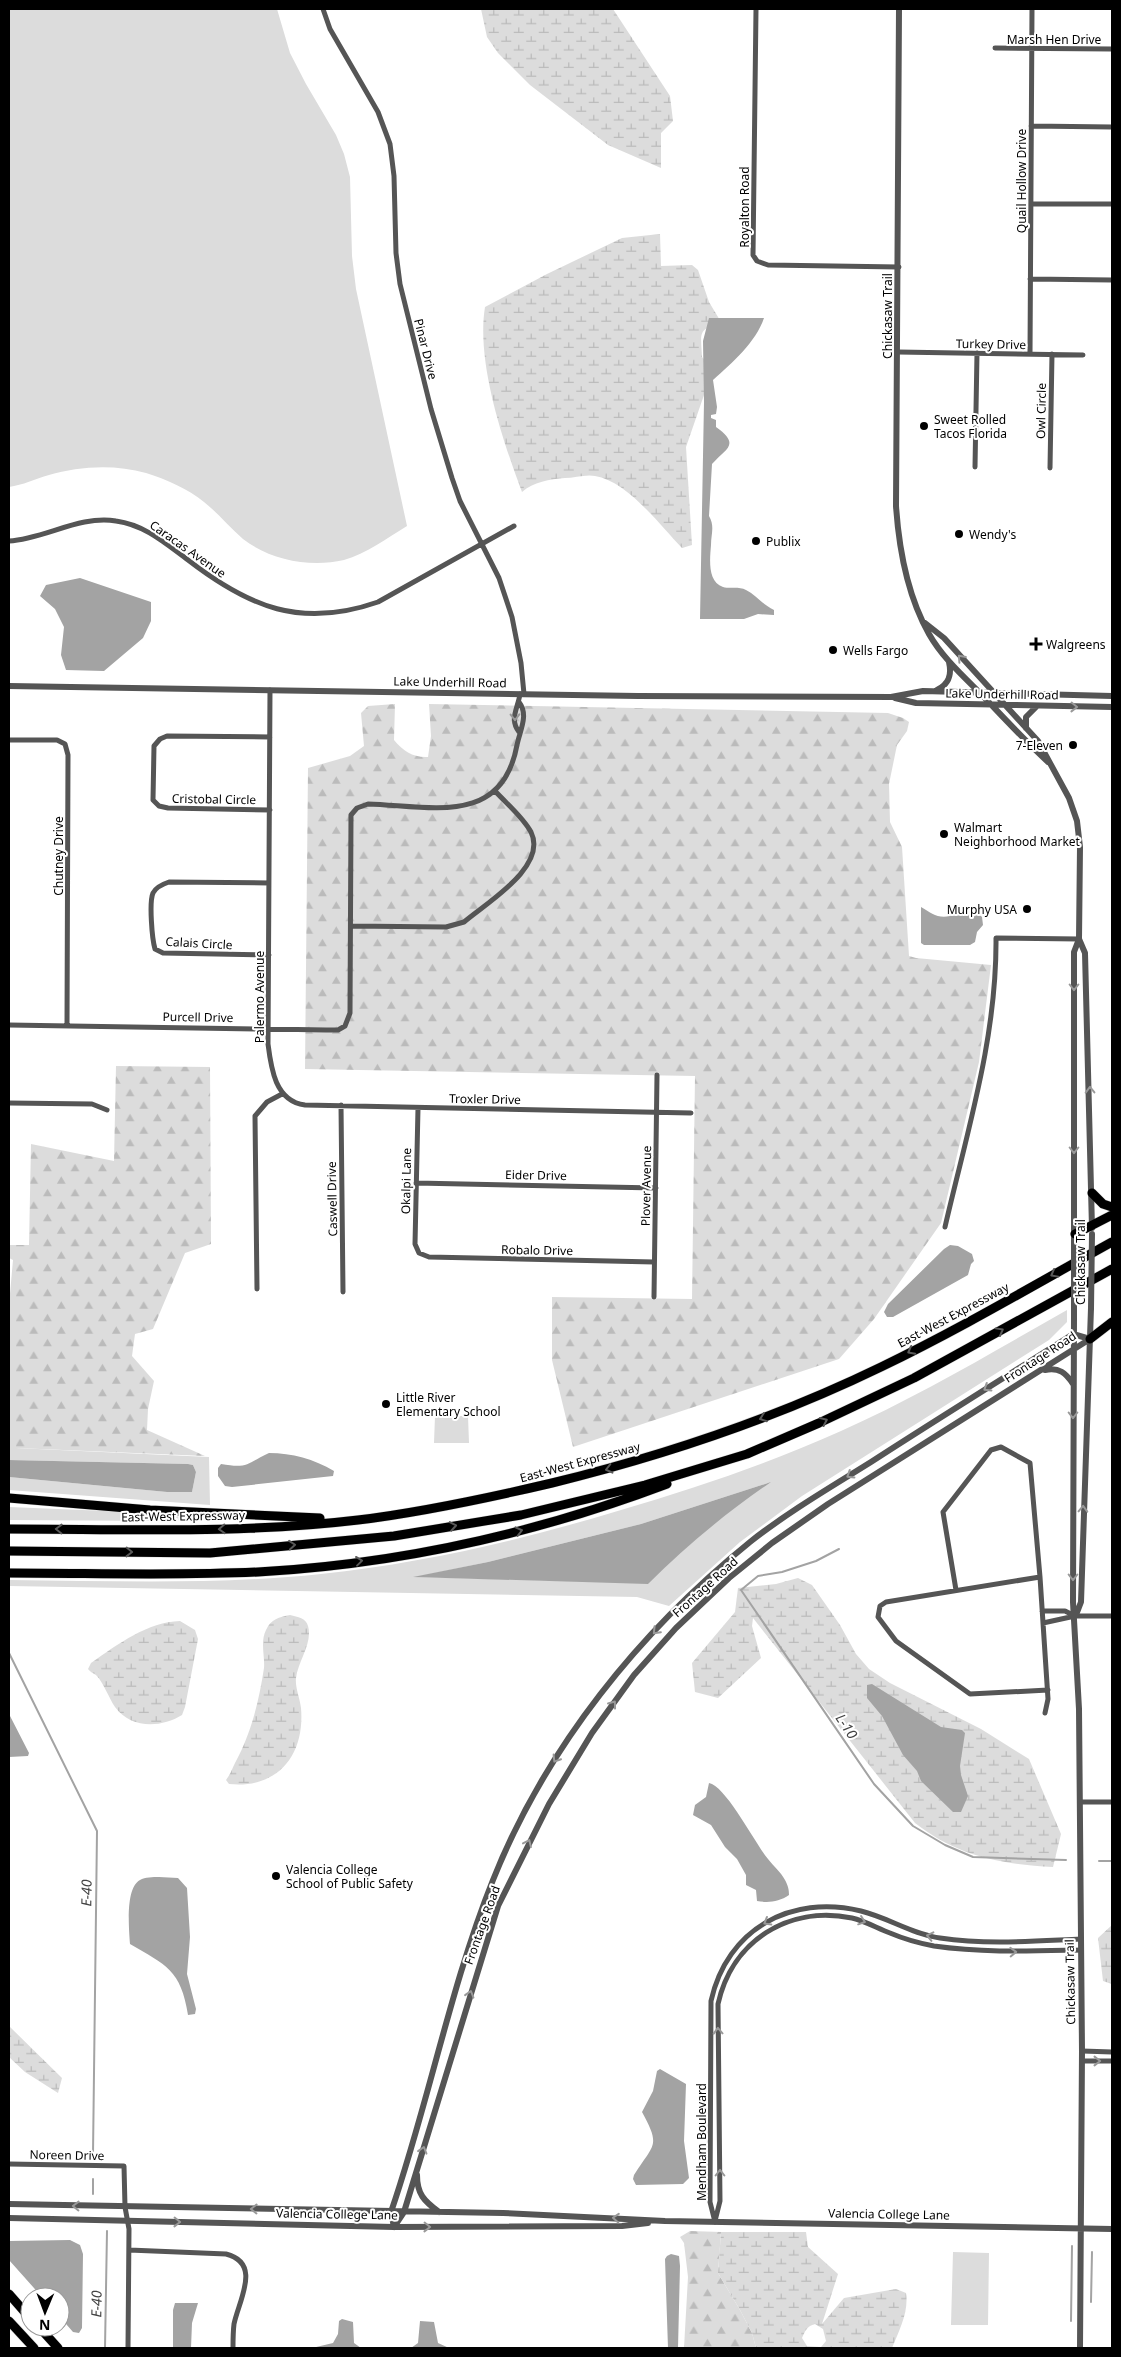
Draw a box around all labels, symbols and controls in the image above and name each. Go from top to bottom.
street label: Marsh Hen Drive [1007,31,1102,48]
street label: Quail Hollow Drive [1013,129,1030,233]
street label: Royalton Road [736,166,753,248]
street label: Chickasaw Trail [879,273,896,359]
street label: Pinar Drive [410,317,442,381]
street label: Turkey Drive [956,335,1027,353]
street label: Owl Circle [1032,383,1050,439]
place label: Sweet Rolled Tacos Florida [934,411,1007,442]
marker: Sweet Rolled Tacos Florida [918,420,930,432]
street label: Caracas Avenue [147,516,230,582]
place label: Wendy's [969,526,1016,543]
marker: Wendy's [953,528,965,540]
place label: Publix [766,533,801,550]
marker: Publix [750,535,762,547]
place label: Walgreens [1046,636,1106,653]
marker: Walgreens [1030,638,1042,650]
place label: Wells Fargo [843,642,908,659]
marker: Wells Fargo [827,644,839,656]
one-way arrow [958,654,967,663]
street label: Lake Underhill Road [393,673,507,691]
street label: Lake Underhill Road [945,685,1059,703]
one-way arrow [1071,702,1079,712]
one-way arrow [509,714,520,722]
place label: 7-Eleven [1016,737,1063,754]
marker: 7-Eleven [1067,739,1079,751]
street label: Cristobal Circle [172,790,257,808]
street label: Chutney Drive [50,816,67,896]
place label: Walmart Neighborhood Market [954,819,1081,850]
marker: Walmart Neighborhood Market [938,828,950,840]
place label: Murphy USA [947,901,1017,918]
marker: Murphy USA [1021,903,1033,915]
street label: Calais Circle [165,933,233,953]
street label: Palermo Avenue [251,950,268,1043]
one-way arrow [1069,984,1079,991]
street label: Purcell Drive [162,1008,234,1026]
one-way arrow [1085,1086,1095,1094]
street label: Troxler Drive [449,1090,521,1108]
street label: Plover Avenue [637,1145,655,1226]
one-way arrow [1069,1146,1079,1154]
street label: Okalpi Lane [397,1147,415,1214]
street label: Caswell Drive [323,1161,341,1237]
street label: Eider Drive [505,1166,567,1184]
street label: Chickasaw Trail [1072,1219,1089,1305]
street label: Robalo Drive [501,1241,573,1259]
one-way arrow [1050,1268,1059,1278]
street label: East-West Expressway [894,1278,1012,1352]
one-way arrow [995,1327,1004,1337]
street label: Frontage Road [1001,1327,1079,1387]
one-way arrow [907,1345,916,1355]
one-way arrow [984,1382,993,1391]
place label: Little River Elementary School [396,1389,501,1420]
marker: Little River Elementary School [380,1398,392,1410]
one-way arrow [1068,1411,1078,1419]
one-way arrow [759,1412,768,1422]
one-way arrow [819,1416,828,1427]
street label: East-West Expressway [518,1438,643,1486]
one-way arrow [604,1463,613,1474]
one-way arrow [846,1469,856,1478]
one-way arrow [1078,1505,1089,1513]
street label: East-West Expressway [121,1506,246,1526]
one-way arrow [448,1522,457,1532]
one-way arrow [55,1524,63,1534]
one-way arrow [218,1524,226,1535]
one-way arrow [514,1526,523,1537]
one-way arrow [288,1540,296,1551]
one-way arrow [126,1547,134,1557]
street label: Frontage Road [669,1553,741,1621]
one-way arrow [355,1556,363,1567]
one-way arrow [1068,1574,1078,1581]
one-way arrow [653,1625,662,1634]
one-way arrow [607,1700,616,1710]
water label: L-10 [832,1710,862,1743]
one-way arrow [553,1753,562,1762]
one-way arrow [522,1839,533,1848]
place label: Valencia College School of Public Safety [286,1861,414,1892]
marker: Valencia College School of Public Safety [270,1870,282,1882]
water label: E-40 [76,1879,96,1907]
street label: Frontage Road [460,1883,504,1967]
one-way arrow [857,1915,865,1925]
one-way arrow [763,1916,772,1926]
one-way arrow [926,1931,935,1942]
street label: Chickasaw Trail [1061,1939,1079,2025]
one-way arrow [1009,1947,1017,1958]
one-way arrow [464,1990,474,1999]
one-way arrow [713,2027,723,2035]
one-way arrow [1094,2056,1101,2066]
street label: Mendham Boulevard [693,2083,710,2201]
street label: Noreen Drive [29,2146,105,2164]
one-way arrow [417,2146,427,2154]
one-way arrow [715,2169,725,2177]
one-way arrow [72,2200,80,2211]
one-way arrow [250,2204,258,2214]
street label: Valencia College Lane [276,2204,398,2224]
street label: Valencia College Lane [828,2204,950,2224]
one-way arrow [612,2213,620,2224]
one-way arrow [174,2217,181,2227]
one-way arrow [423,2222,431,2233]
north arrow [20,2287,70,2337]
water label: E-40 [86,2290,106,2318]
text: N [39,2316,51,2335]

